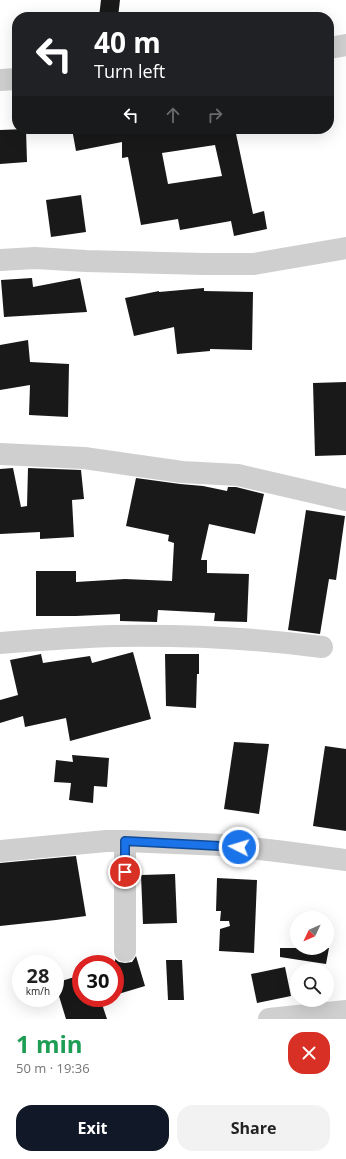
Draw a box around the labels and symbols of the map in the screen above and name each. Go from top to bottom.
position arrow [218,826,260,868]
pin [108,855,142,889]
north arrow [290,911,334,955]
speed limit sign: 30 [72,955,124,1007]

